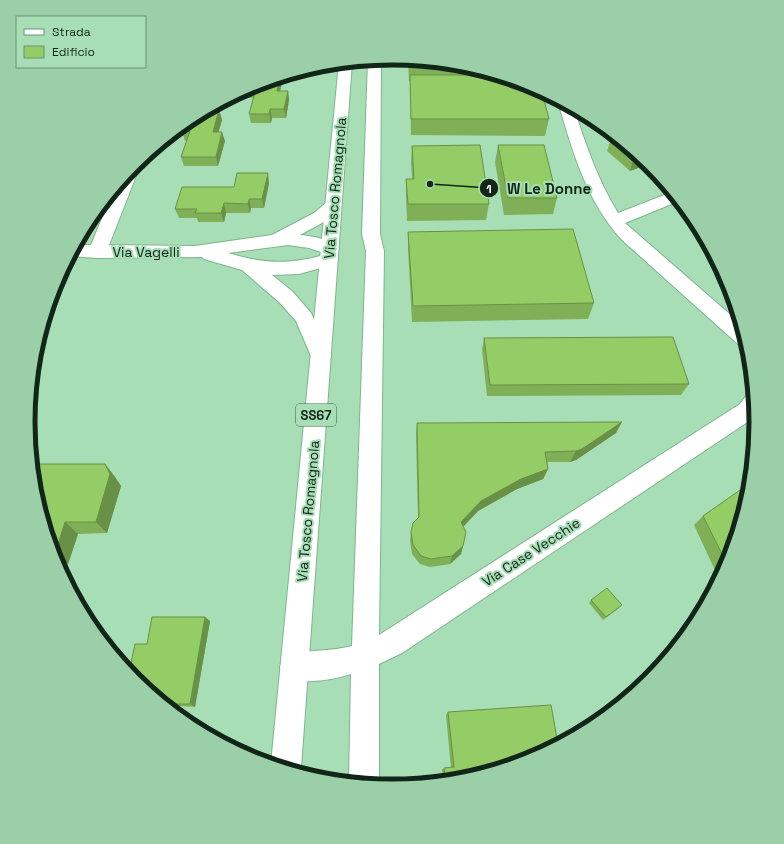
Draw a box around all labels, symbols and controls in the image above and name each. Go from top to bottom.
legend [16,16,146,68]
text: Strada [52,24,91,40]
text: Edificio [52,44,95,60]
street label: Via Tosco Romagnola [320,117,350,259]
callout: W Le Donne [479,175,600,202]
text: W Le Donne [507,179,591,198]
text: 1 [486,181,492,197]
street label: Via Vagelli [112,243,180,261]
road number: SS67 [296,404,336,426]
street label: Via Tosco Romagnola [293,440,323,582]
street label: Via Case Vecchie [479,514,583,590]

